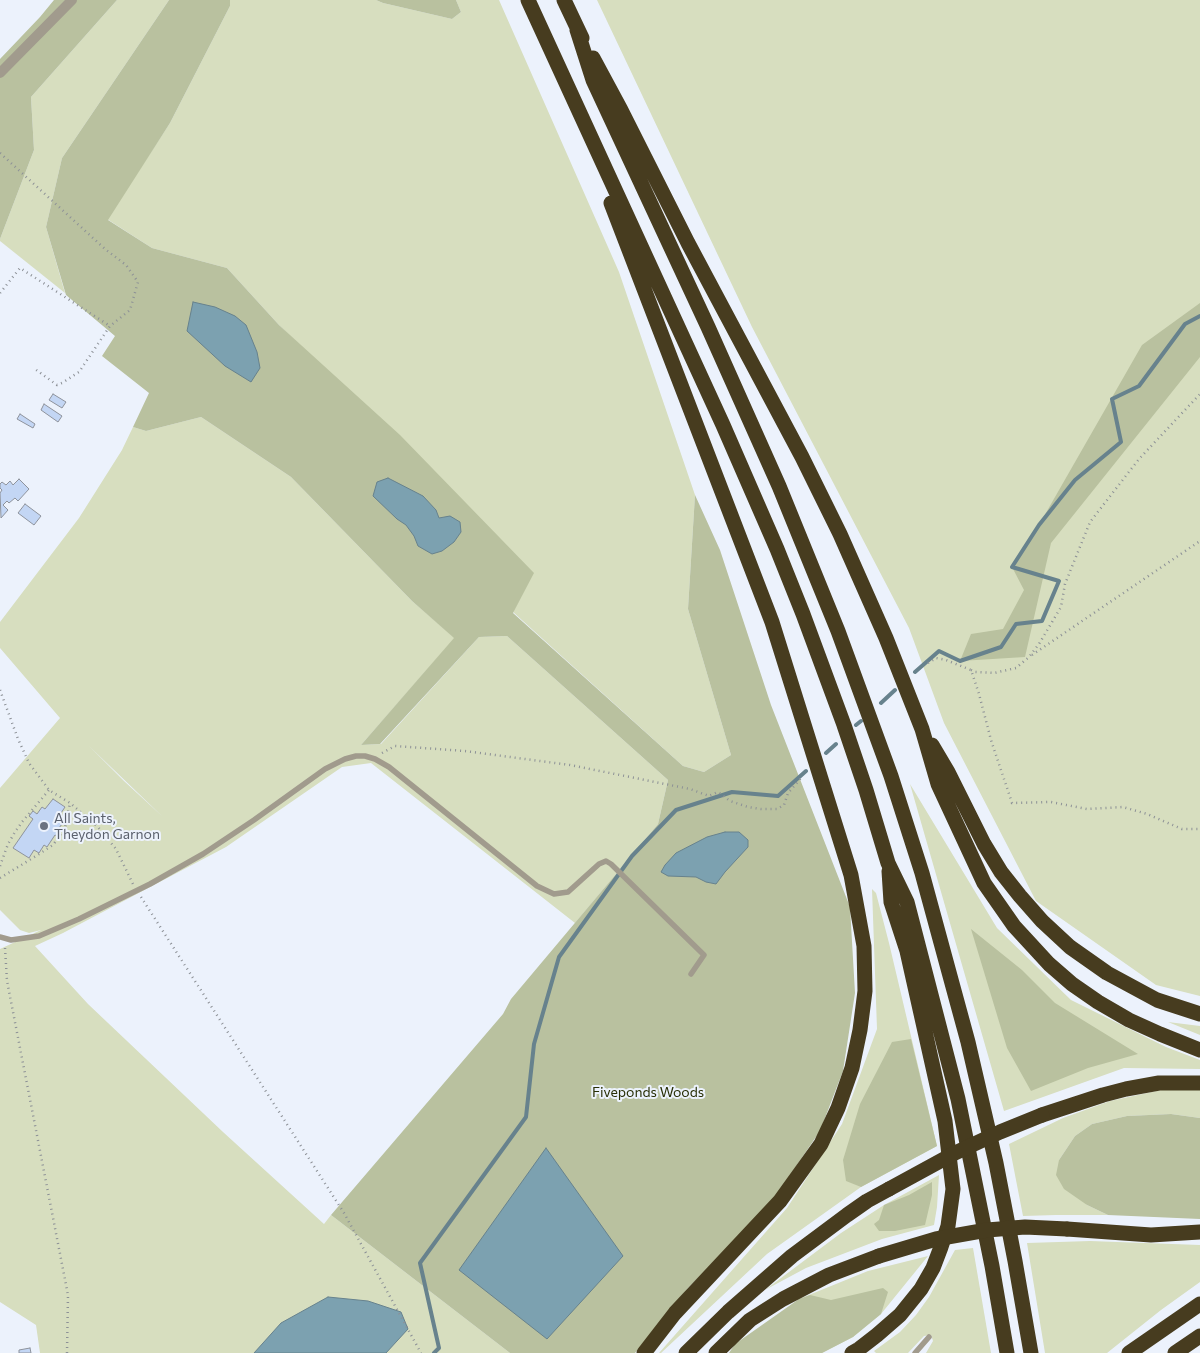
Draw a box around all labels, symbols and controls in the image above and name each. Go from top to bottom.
place label: All Saints, Theydon Garnon [54,810,160,842]
marker: All Saints, Theydon Garnon [38,820,50,832]
park label: Fiveponds Woods [592,1084,704,1100]

